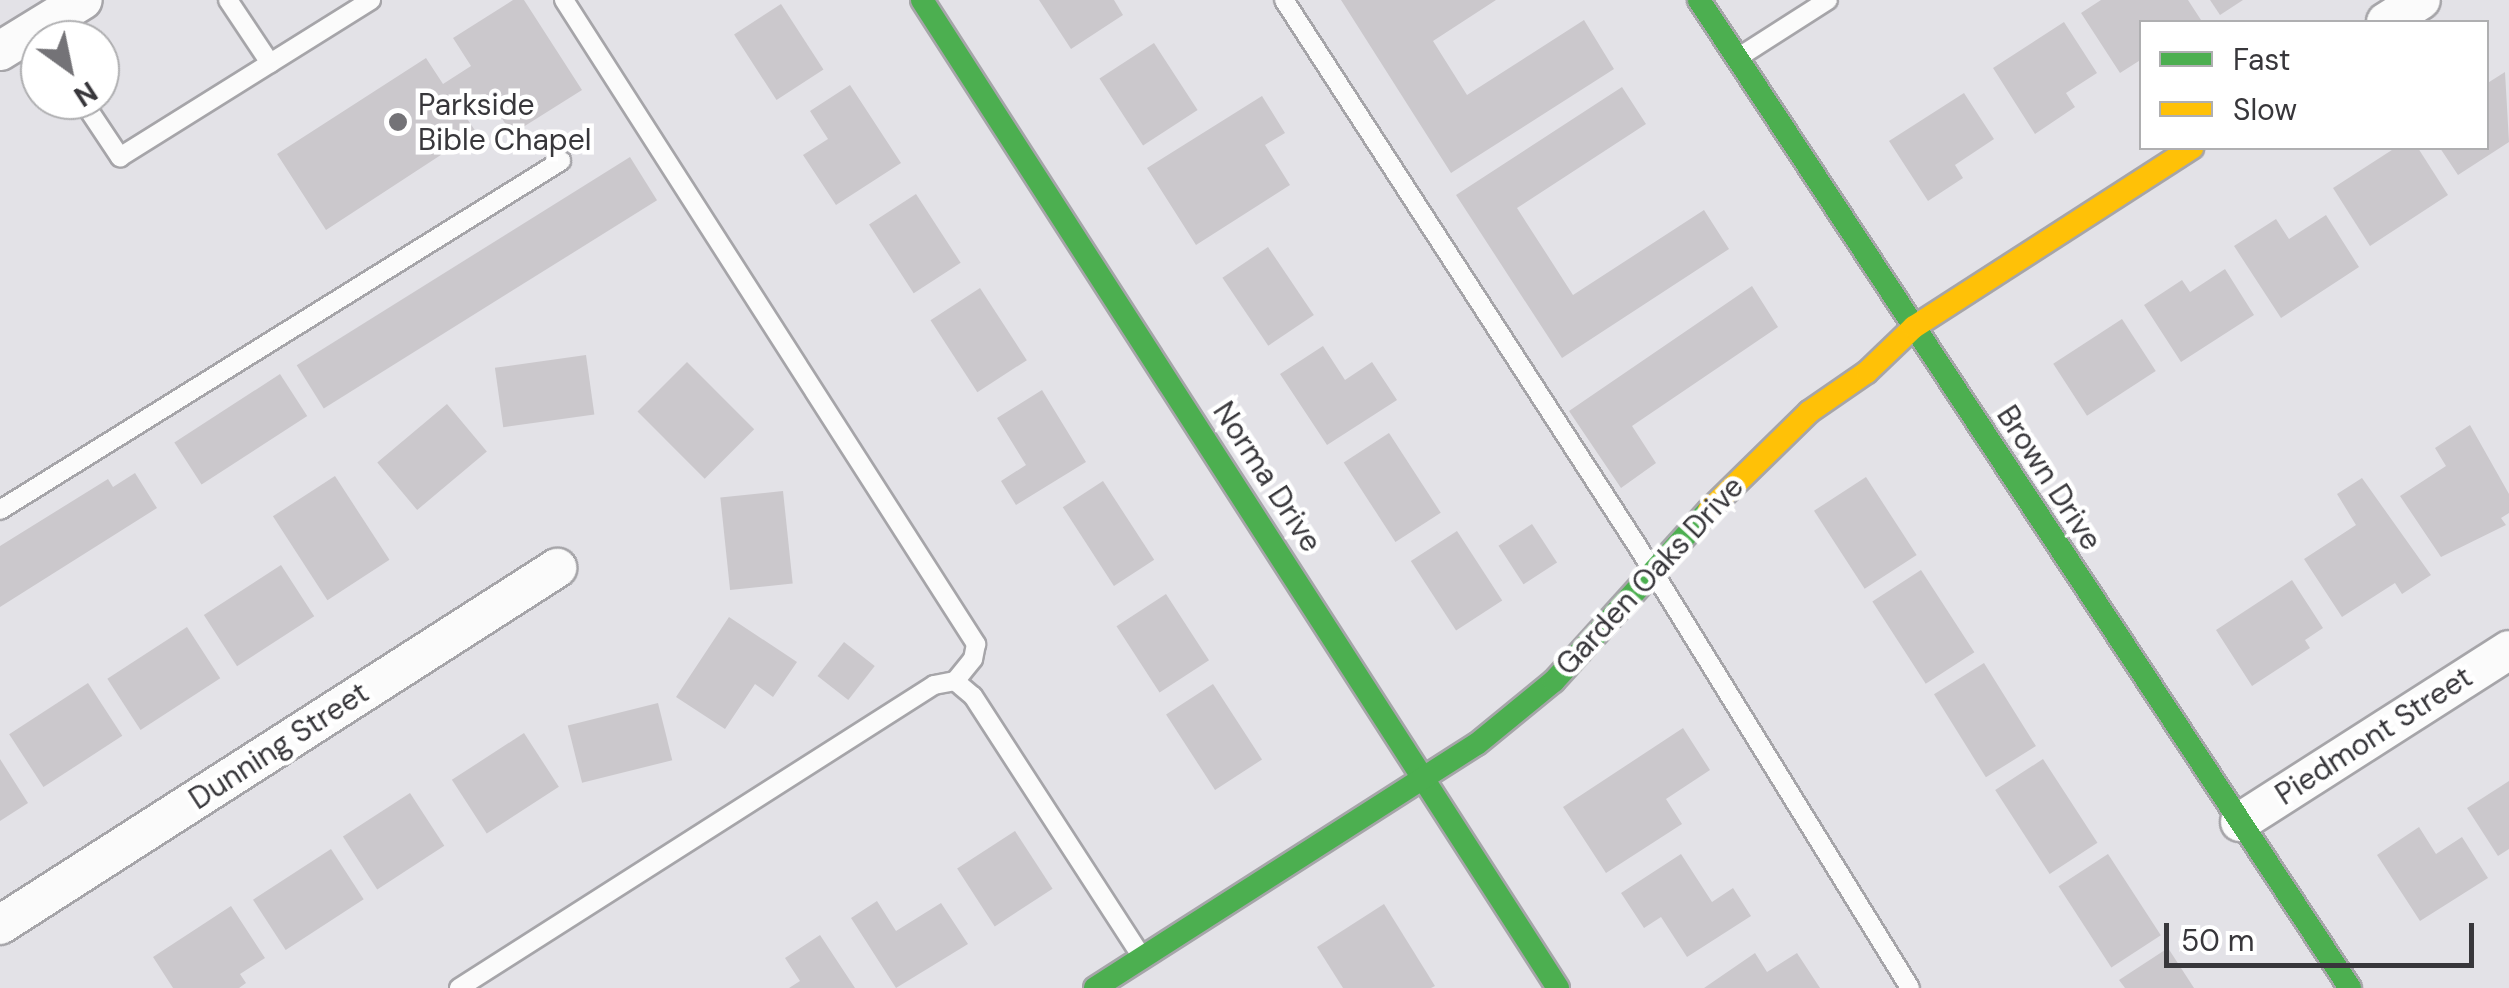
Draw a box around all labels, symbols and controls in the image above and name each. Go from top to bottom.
north arrow [20,20,120,120]
legend [2139,20,2489,150]
text: Fast [2233,40,2291,79]
text: N [67,73,104,115]
place label: Parkside Bible Chapel [418,87,591,158]
text: Slow [2233,90,2297,129]
marker: Parkside Bible Chapel [387,111,409,133]
street label: Norma Drive [1205,395,1329,559]
street label: Brown Drive [1989,399,2109,557]
street label: Garden Oaks Drive [1549,469,1751,683]
street label: Piedmont Street [2269,659,2479,813]
street label: Dunning Street [183,675,375,817]
scale bar [2169,903,2479,965]
text: 50 m [2181,921,2255,960]

